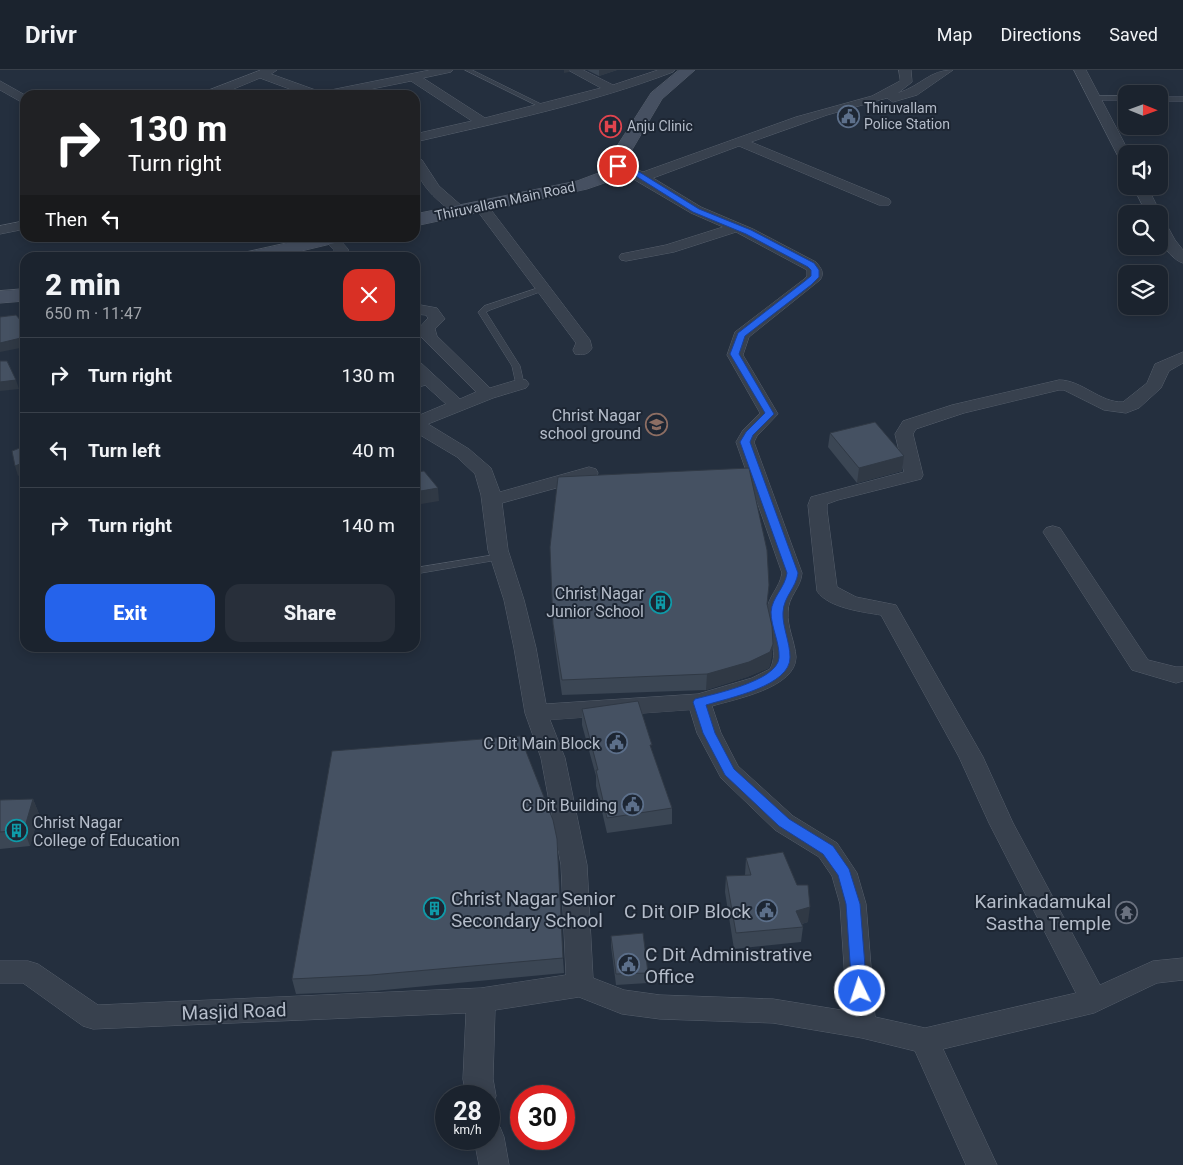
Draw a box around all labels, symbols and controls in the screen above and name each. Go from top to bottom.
text: Drivr [25,21,77,49]
text: Map [937,24,972,45]
text: Directions [1000,24,1081,45]
text: Saved [1109,24,1158,45]
north arrow [1118,85,1168,135]
map controls [1118,85,1168,315]
place label: Thiruvallam Police Station [864,100,950,132]
public building icon: Thiruvallam Police Station [836,104,860,128]
text: 130 m [128,109,227,150]
icon: right [45,110,110,175]
hospital icon: Anju Clinic [599,114,623,138]
place label: Anju Clinic [627,118,693,134]
pin [597,145,639,187]
button: sound [1118,145,1168,195]
text: Turn right [128,151,222,176]
icon: arrive [604,152,632,180]
street label: Thiruvallam Main Road [433,178,577,224]
icon: left [97,205,125,233]
button: search [1118,205,1168,255]
text: Then [45,208,87,231]
button: layers [1118,265,1168,315]
text: 2 min [45,267,121,302]
button: close [343,269,395,321]
text: 650 m · 11:47 [45,304,142,323]
icon: right [45,361,73,389]
text: Turn right [88,364,172,387]
text: 130 m [342,364,395,387]
place label: Christ Nagar school ground [539,406,642,443]
school or university icon: Christ Nagar school ground [645,412,669,436]
icon: left [45,436,73,464]
text: Turn left [88,439,161,462]
text: 40 m [352,439,395,462]
icon: right [45,511,73,539]
text: Turn right [88,514,172,537]
text: 140 m [342,514,395,537]
button: Exit [45,584,215,642]
button: Share [225,584,395,642]
place label: Christ Nagar Junior School [546,584,645,621]
building icon: Christ Nagar Junior School [648,590,672,614]
public building icon: C Dit Main Block [604,731,628,755]
place label: C Dit Main Block [483,734,601,753]
public building icon: C Dit Building [621,793,645,817]
place label: C Dit Building [522,796,617,815]
place label: Christ Nagar College of Education [33,813,180,850]
building icon: Christ Nagar College of Education [5,819,29,843]
place label: Christ Nagar Senior Secondary School [451,887,616,932]
place label: Karinkadamukal Sastha Temple [974,890,1111,935]
building icon: Christ Nagar Senior Secondary School [423,897,447,921]
public building icon: C Dit OIP Block [755,899,779,923]
place label: C Dit OIP Block [624,900,751,923]
temple icon: Karinkadamukal Sastha Temple [1115,900,1139,924]
place label: C Dit Administrative Office [645,943,812,988]
public building icon: C Dit Administrative Office [617,953,641,977]
position arrow [833,964,885,1016]
street label: Masjid Road [181,998,287,1025]
speed limit sign: 30 [510,1085,575,1150]
text: 28 [453,1097,482,1126]
text: km/h [453,1123,482,1137]

